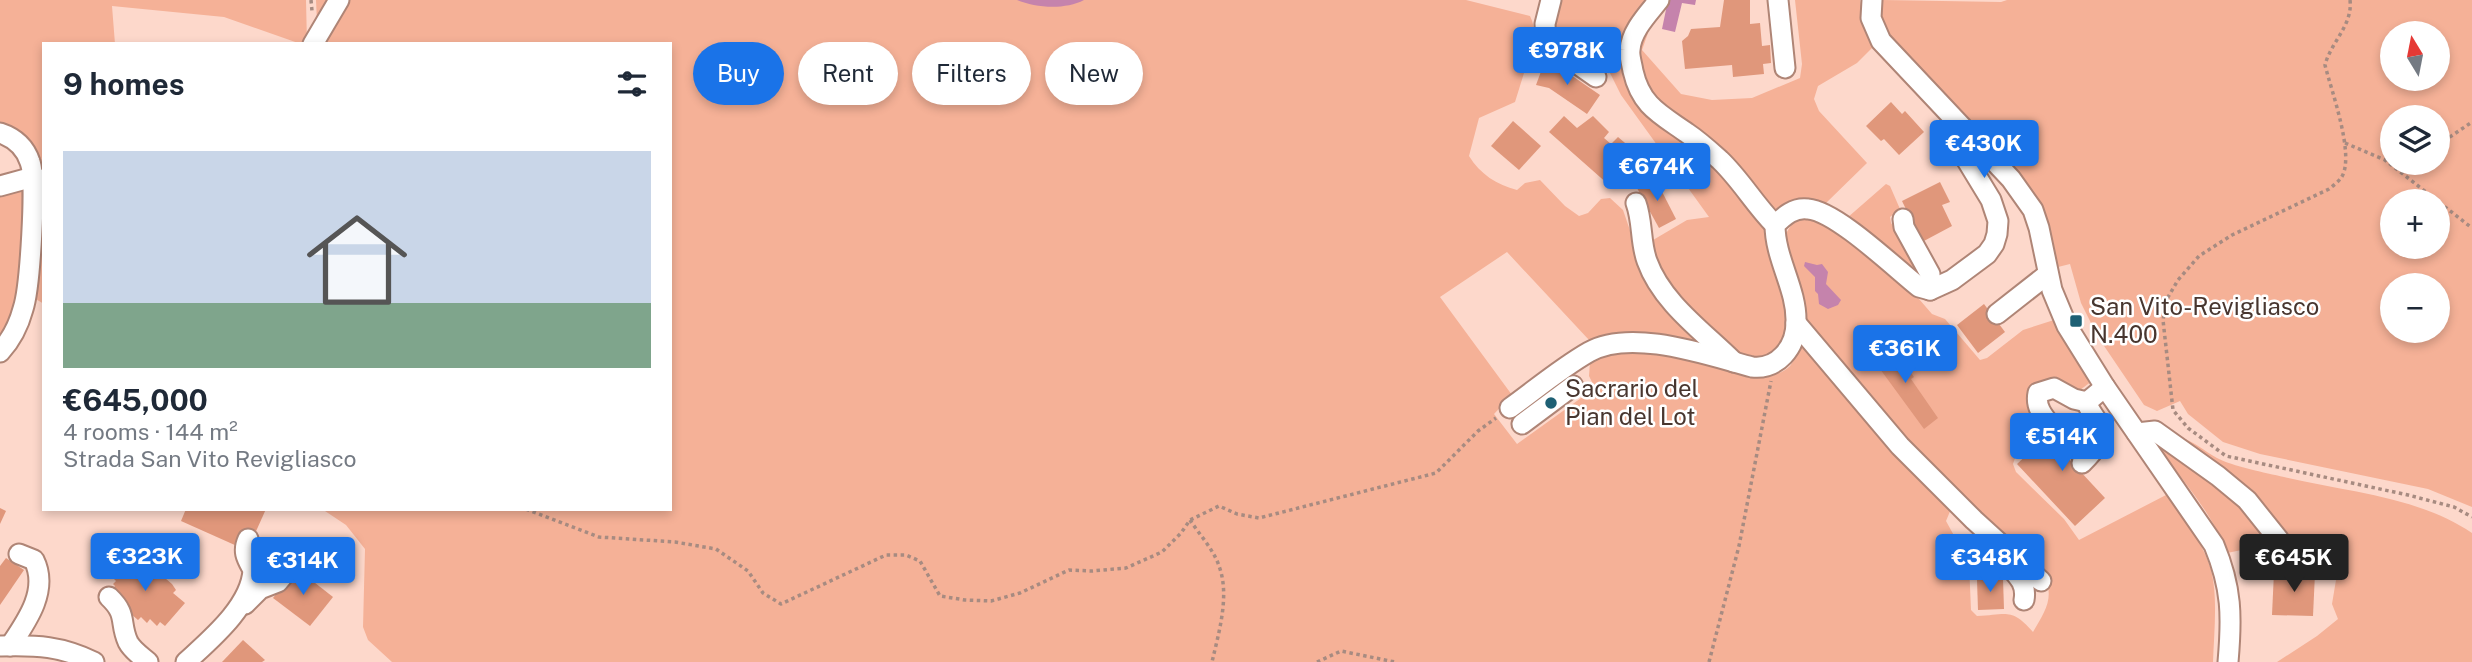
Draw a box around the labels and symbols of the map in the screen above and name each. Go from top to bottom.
north arrow [2380,21,2450,91]
pin: €978K [1518,28,1616,87]
pin: €430K [1935,120,2033,180]
pin: €674K [1608,144,1706,203]
place label: San Vito-Revigliasco N.400 [2090,292,2319,348]
marker: San Vito-Revigliasco N.400 [2068,313,2084,329]
pin: €361K [1856,326,1954,385]
place label: Sacrario del Pian del Lot [1565,374,1699,430]
marker: Sacrario del Pian del Lot [1543,395,1559,411]
pin: €514K [2013,414,2111,473]
pin: €323K [96,534,194,593]
pin: €348K [1941,534,2039,594]
pin: €645K [2245,534,2343,594]
pin: €314K [254,538,352,597]

